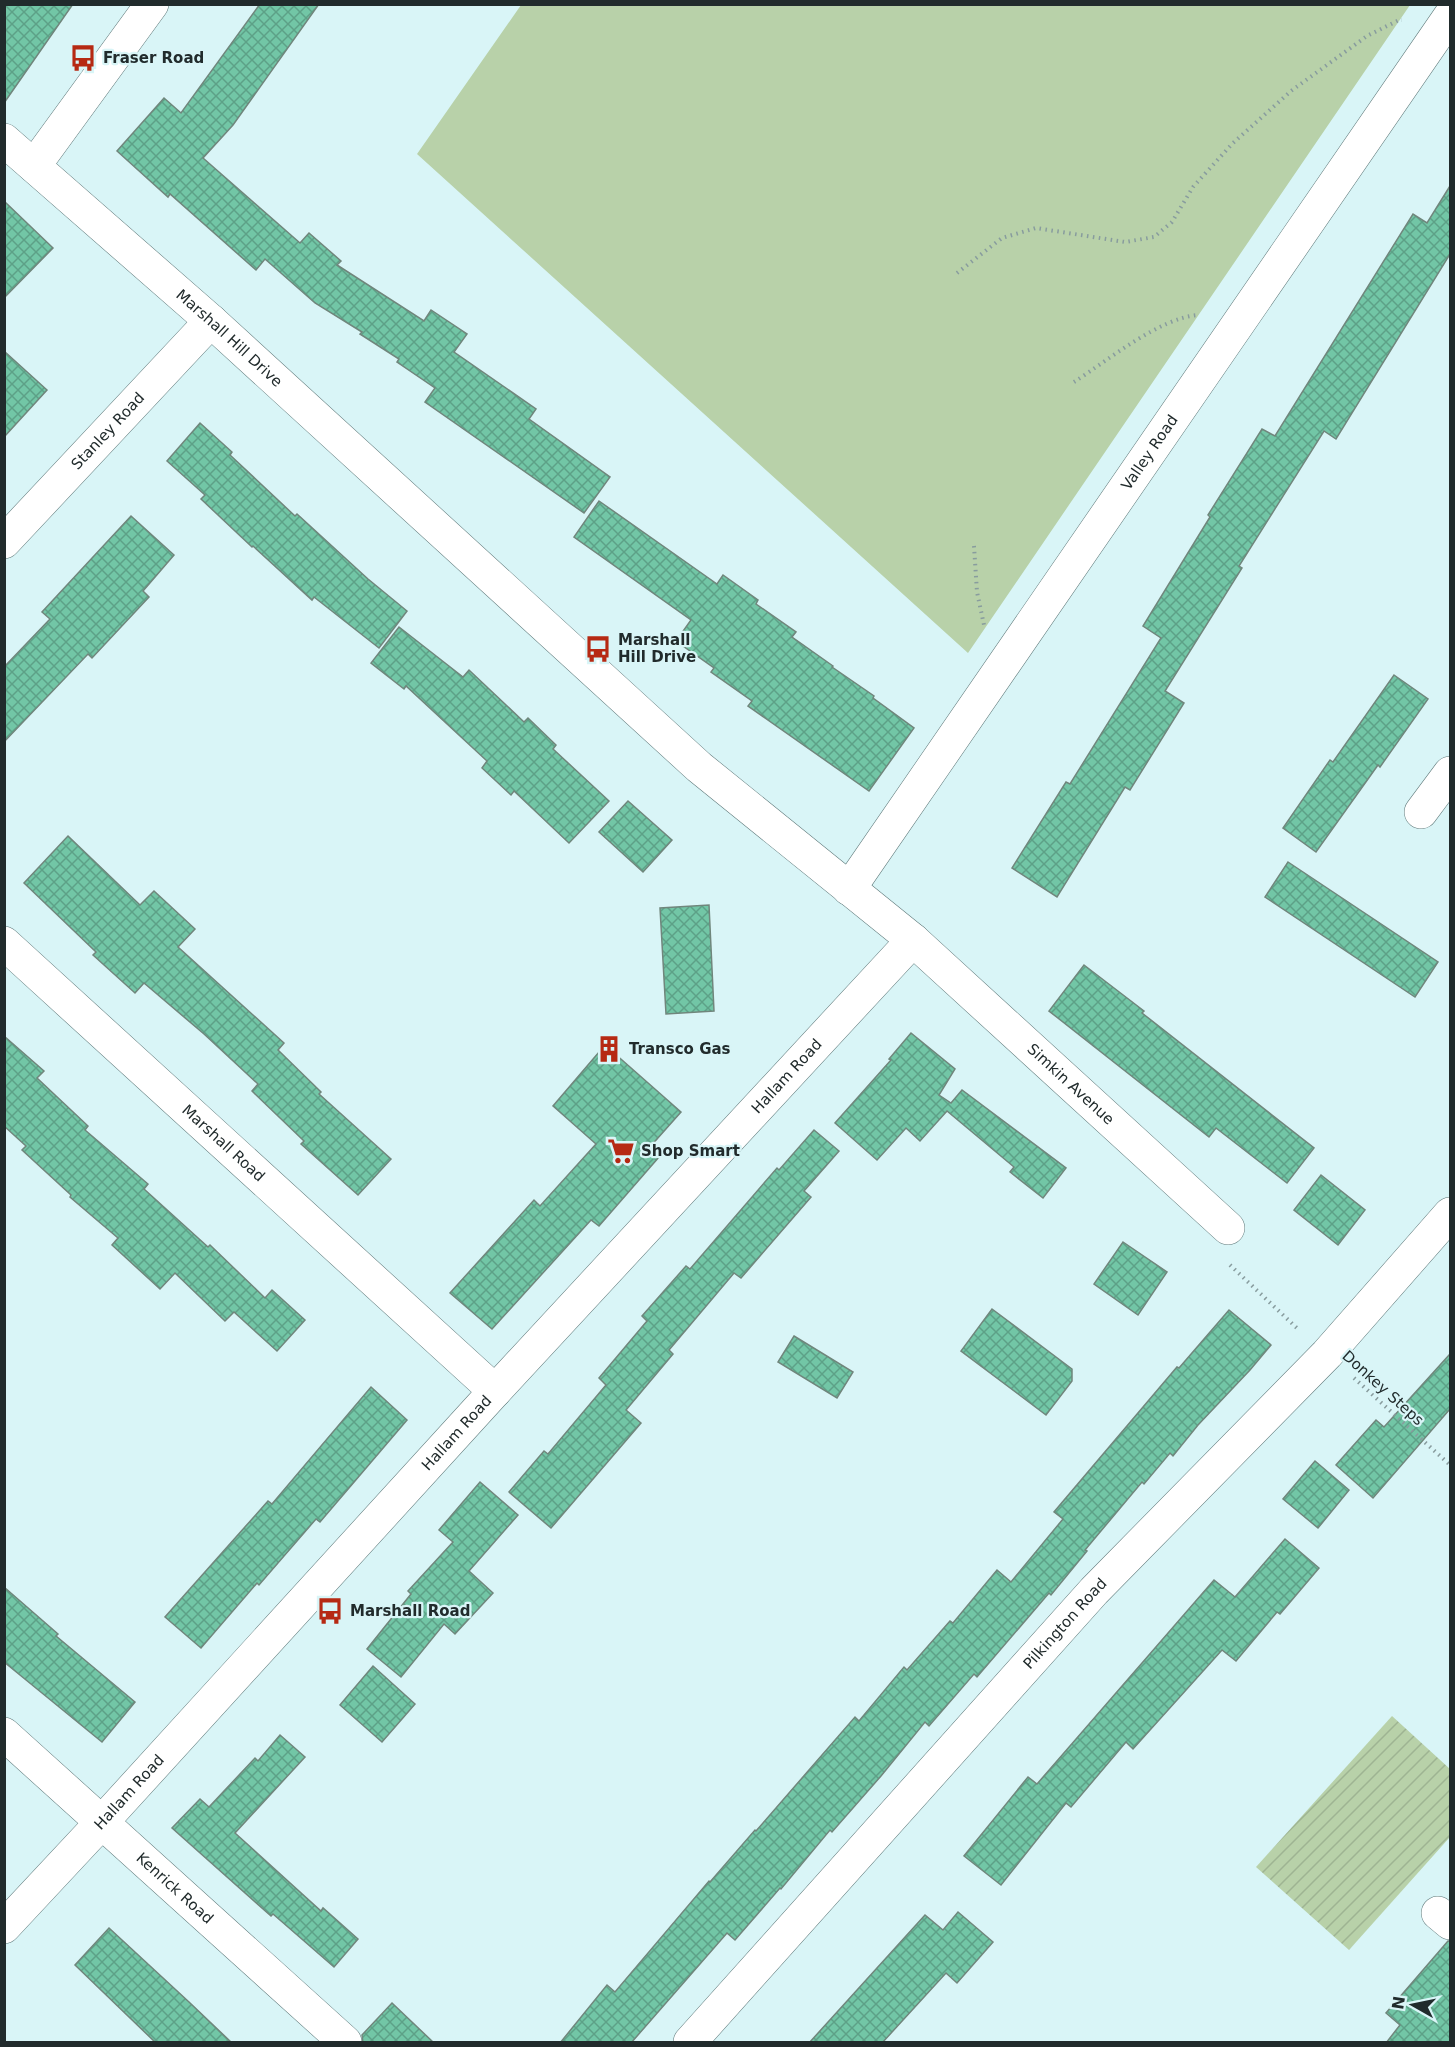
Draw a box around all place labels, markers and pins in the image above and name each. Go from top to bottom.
bus stop icon: Fraser Road [68,43,98,73]
place label: Fraser Road [103,49,204,67]
place label: Marshall Hill Drive [618,631,696,666]
bus stop icon: Marshall Hill Drive [583,634,613,664]
building icon: Transco Gas [594,1034,624,1064]
place label: Transco Gas [629,1040,731,1058]
supermarket icon: Shop Smart [606,1136,636,1166]
place label: Shop Smart [641,1142,740,1160]
bus stop icon: Marshall Road [315,1596,345,1626]
place label: Marshall Road [350,1602,470,1620]

